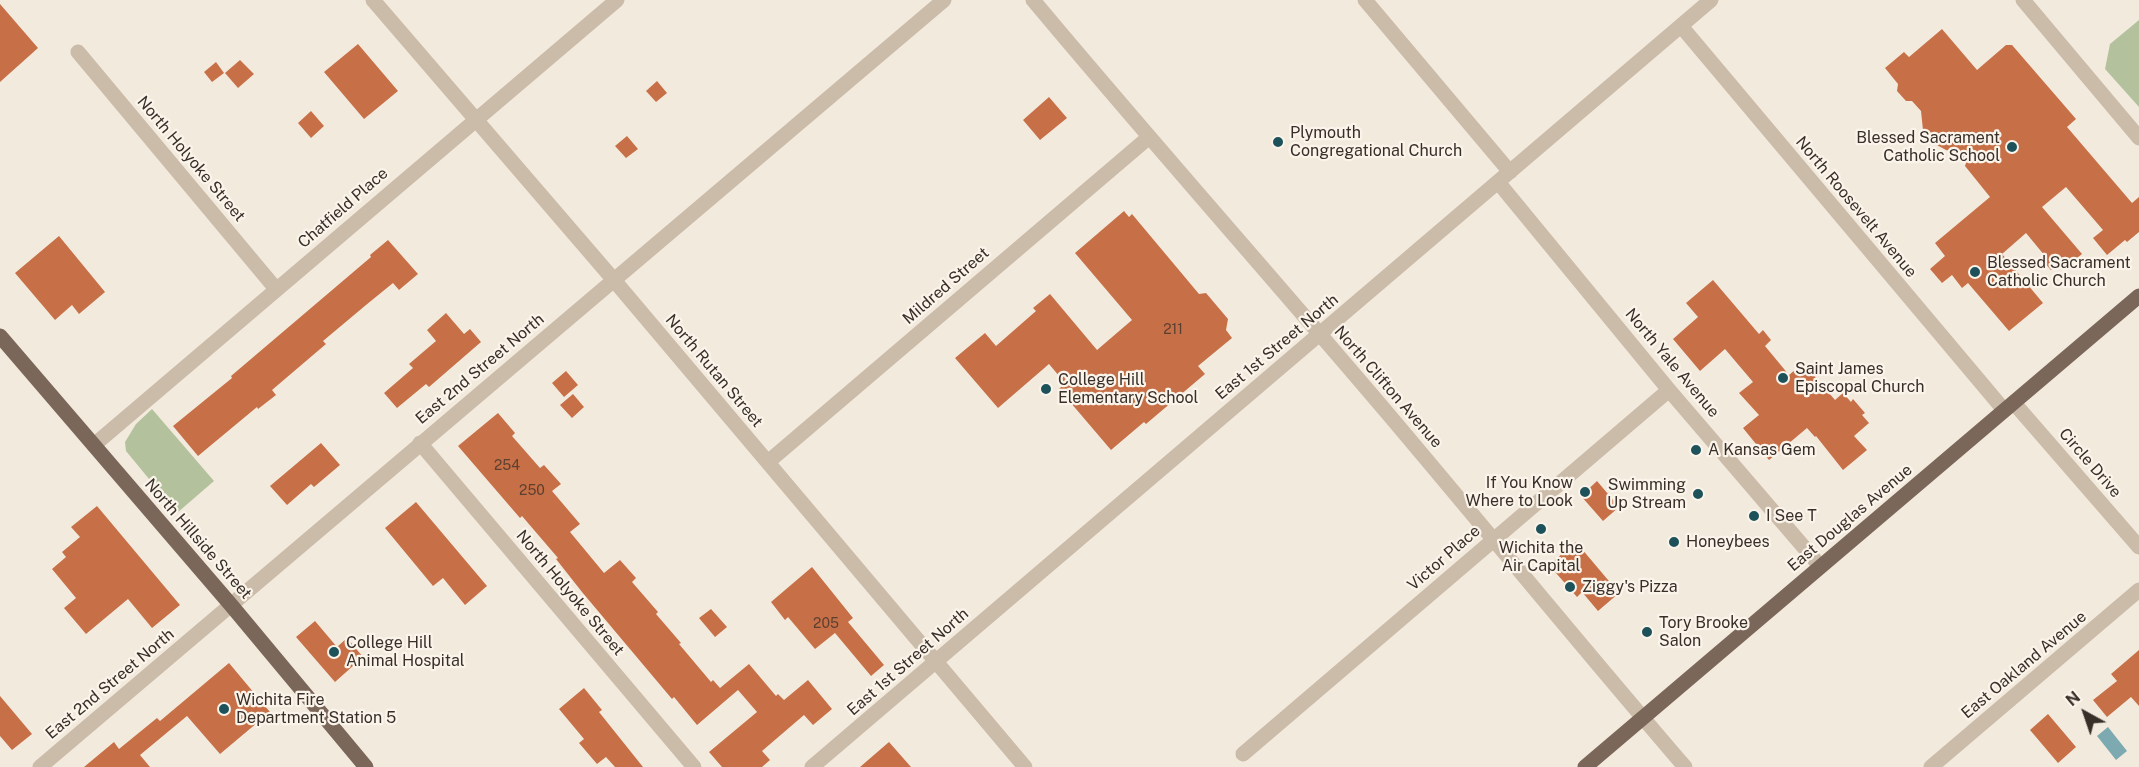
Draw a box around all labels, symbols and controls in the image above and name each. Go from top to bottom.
street label: North Holyoke Street [133,92,249,226]
place label: Plymouth Congregational Church [1290,123,1462,161]
place label: Blessed Sacrament Catholic School [1856,128,2000,166]
street label: North Roosevelt Avenue [1791,133,1921,281]
marker: Plymouth Congregational Church [1271,135,1285,149]
marker: Blessed Sacrament Catholic School [2005,140,2019,154]
street label: Chatfield Place [294,164,392,252]
street label: Mildred Street [899,243,993,329]
place label: Blessed Sacrament Catholic Church [1987,253,2131,291]
marker: Blessed Sacrament Catholic Church [1968,265,1982,279]
street label: East 1st Street North [1212,290,1342,404]
street label: North Yale Avenue [1621,305,1723,421]
street label: East 2nd Street North [412,310,548,428]
street label: North Rutan Street [661,311,767,431]
house number: 211 [1163,322,1183,338]
street label: North Clifton Avenue [1330,322,1446,452]
place label: Saint James Episcopal Church [1795,359,1925,397]
place label: College Hill Elementary School [1058,370,1198,408]
marker: Saint James Episcopal Church [1776,371,1790,385]
marker: College Hill Elementary School [1039,382,1053,396]
street label: Circle Drive [2055,424,2125,502]
place label: A Kansas Gem [1708,440,1816,460]
marker: A Kansas Gem [1689,443,1703,457]
house number: 254 [494,458,520,474]
street label: East Douglas Avenue [1784,460,1916,576]
place label: If You Know Where to Look [1465,473,1573,511]
street label: North Hillside Street [141,475,255,603]
place label: Swimming Up Stream [1607,475,1686,513]
house number: 250 [519,483,545,499]
marker: If You Know Where to Look [1578,485,1592,499]
marker: Swimming Up Stream [1691,487,1705,501]
place label: I See T [1766,506,1817,526]
marker: I See T [1747,509,1761,523]
street label: Victor Place [1404,521,1484,595]
marker: Wichita the Air Capital [1534,522,1548,536]
street label: North Holyoke Street [512,526,628,660]
place label: Honeybees [1686,532,1770,552]
marker: Honeybees [1667,535,1681,549]
place label: Wichita the Air Capital [1499,538,1583,576]
place label: Ziggy's Pizza [1582,577,1678,597]
marker: Ziggy's Pizza [1563,580,1577,594]
street label: East 1st Street North [843,604,973,720]
street label: East Oakland Avenue [1958,607,2090,723]
place label: Tory Brooke Salon [1659,613,1748,651]
house number: 205 [813,616,839,632]
street label: East 2nd Street North [42,625,178,743]
marker: Tory Brooke Salon [1640,625,1654,639]
place label: College Hill Animal Hospital [346,633,465,671]
marker: College Hill Animal Hospital [327,645,341,659]
north arrow [2055,683,2115,743]
text: N [2062,688,2084,710]
place label: Wichita Fire Department Station 5 [236,690,396,728]
marker: Wichita Fire Department Station 5 [217,702,231,716]

